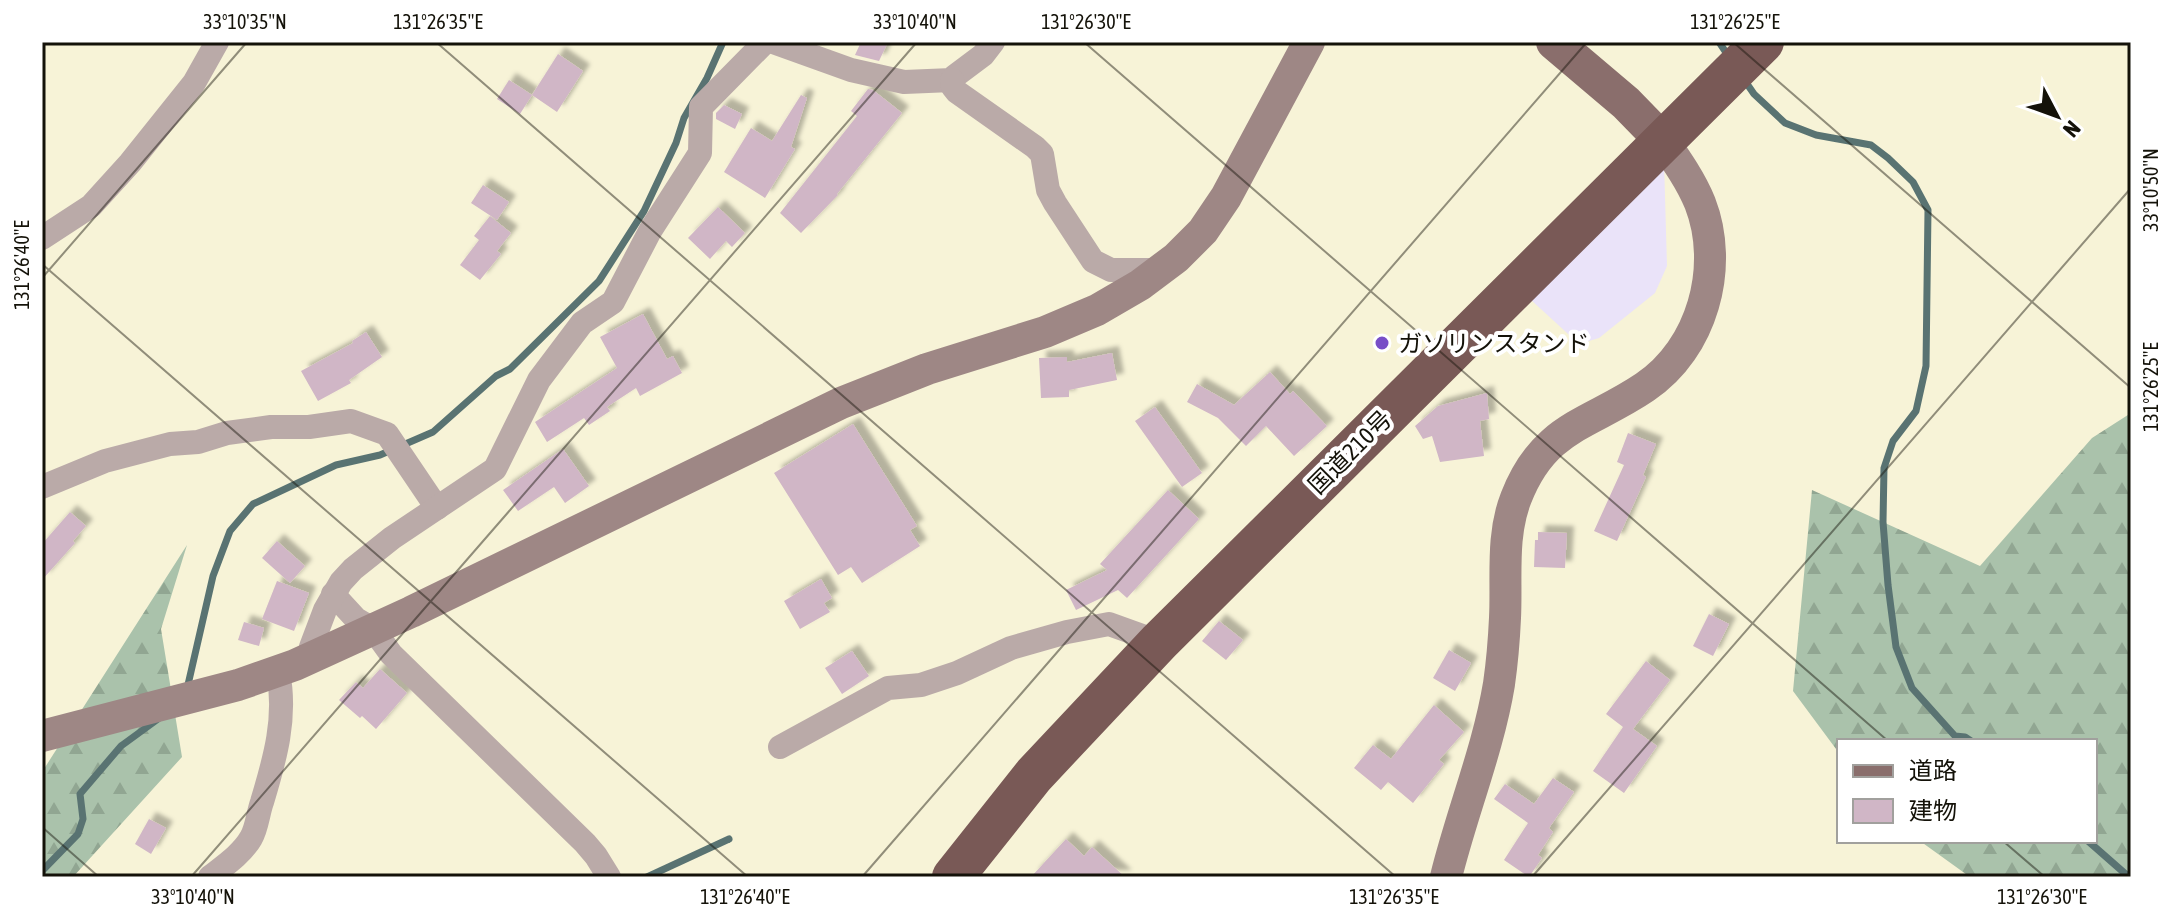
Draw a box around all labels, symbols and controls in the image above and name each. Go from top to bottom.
text: 33°10'35"N [203,10,287,33]
text: 131°26'35"E [393,10,483,33]
text: 33°10'40"N [873,10,957,33]
text: 131°26'30"E [1041,10,1131,33]
text: 131°26'25"E [1690,10,1780,33]
north arrow [2017,76,2097,156]
text: N [2058,116,2086,143]
text: 33°10'50"N [2139,148,2162,232]
text: 131°26'40"E [10,220,33,310]
place label: ガソリンスタンド [1398,330,1590,357]
marker: ガソリンスタンド [1373,334,1391,352]
text: 131°26'25"E [2139,342,2162,432]
street label: 国道210号 [1303,405,1397,499]
legend [1837,739,2097,843]
text: 道路 [1909,757,1957,784]
text: 建物 [1909,797,1957,824]
text: 33°10'40"N [151,885,235,908]
text: 131°26'40"E [700,885,790,908]
text: 131°26'35"E [1349,885,1439,908]
text: 131°26'30"E [1997,885,2087,908]

